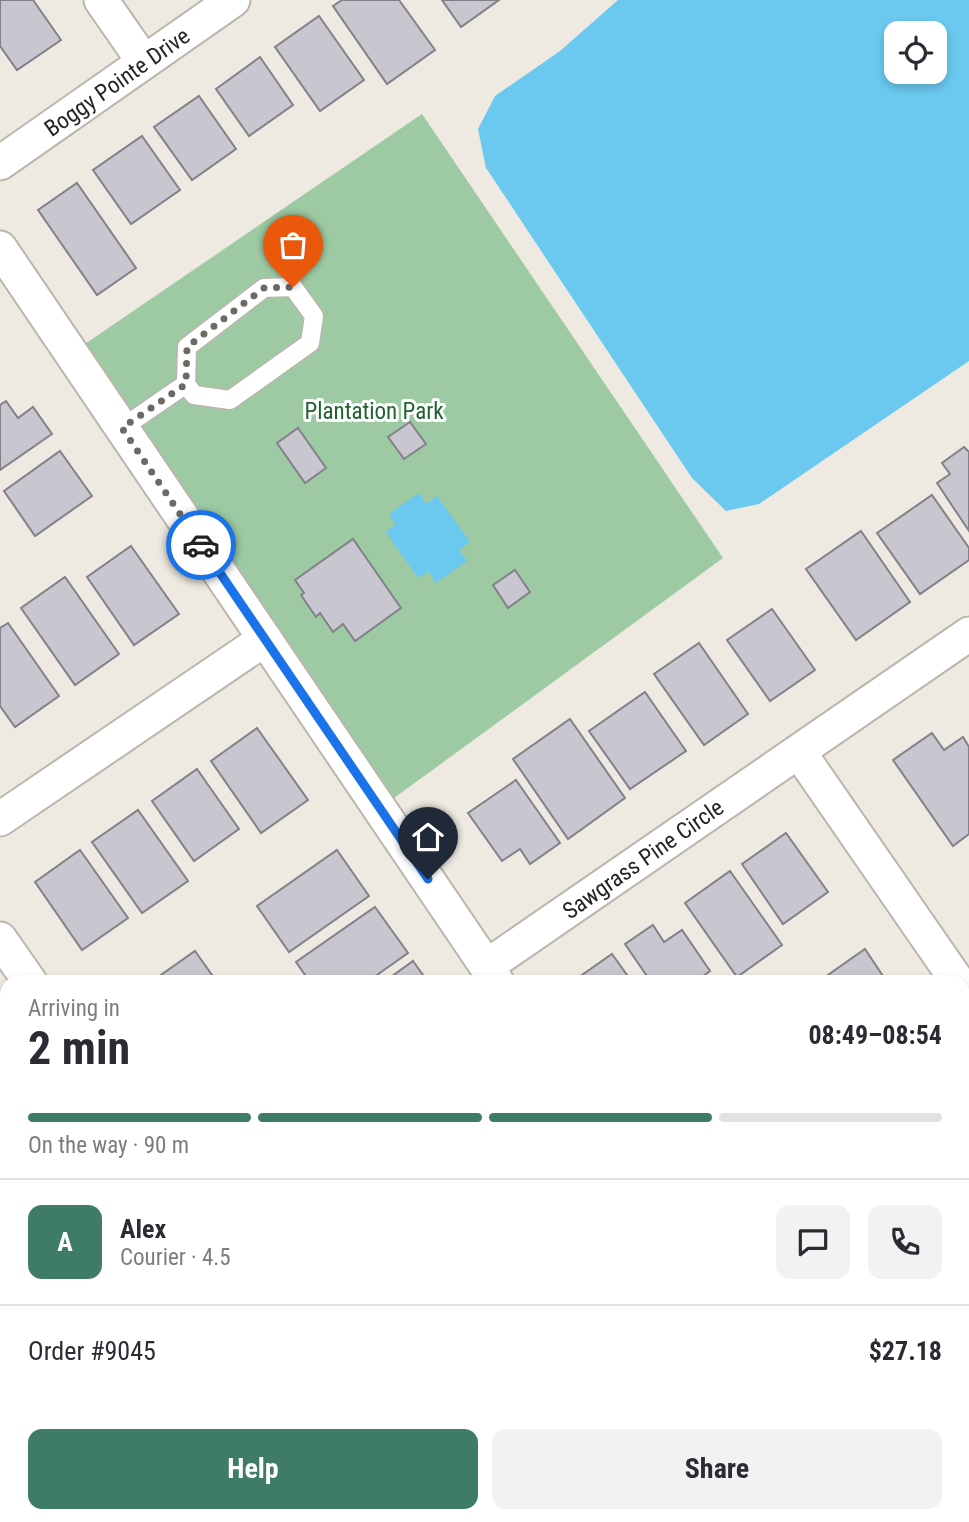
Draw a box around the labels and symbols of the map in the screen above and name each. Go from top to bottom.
street label: Boggy Pointe Drive [40,22,195,142]
pin [263,215,323,287]
park label: Plantation Park [304,398,444,425]
courier [166,510,236,580]
street label: Sawgrass Pine Circle [558,794,729,925]
pin [398,807,458,879]

